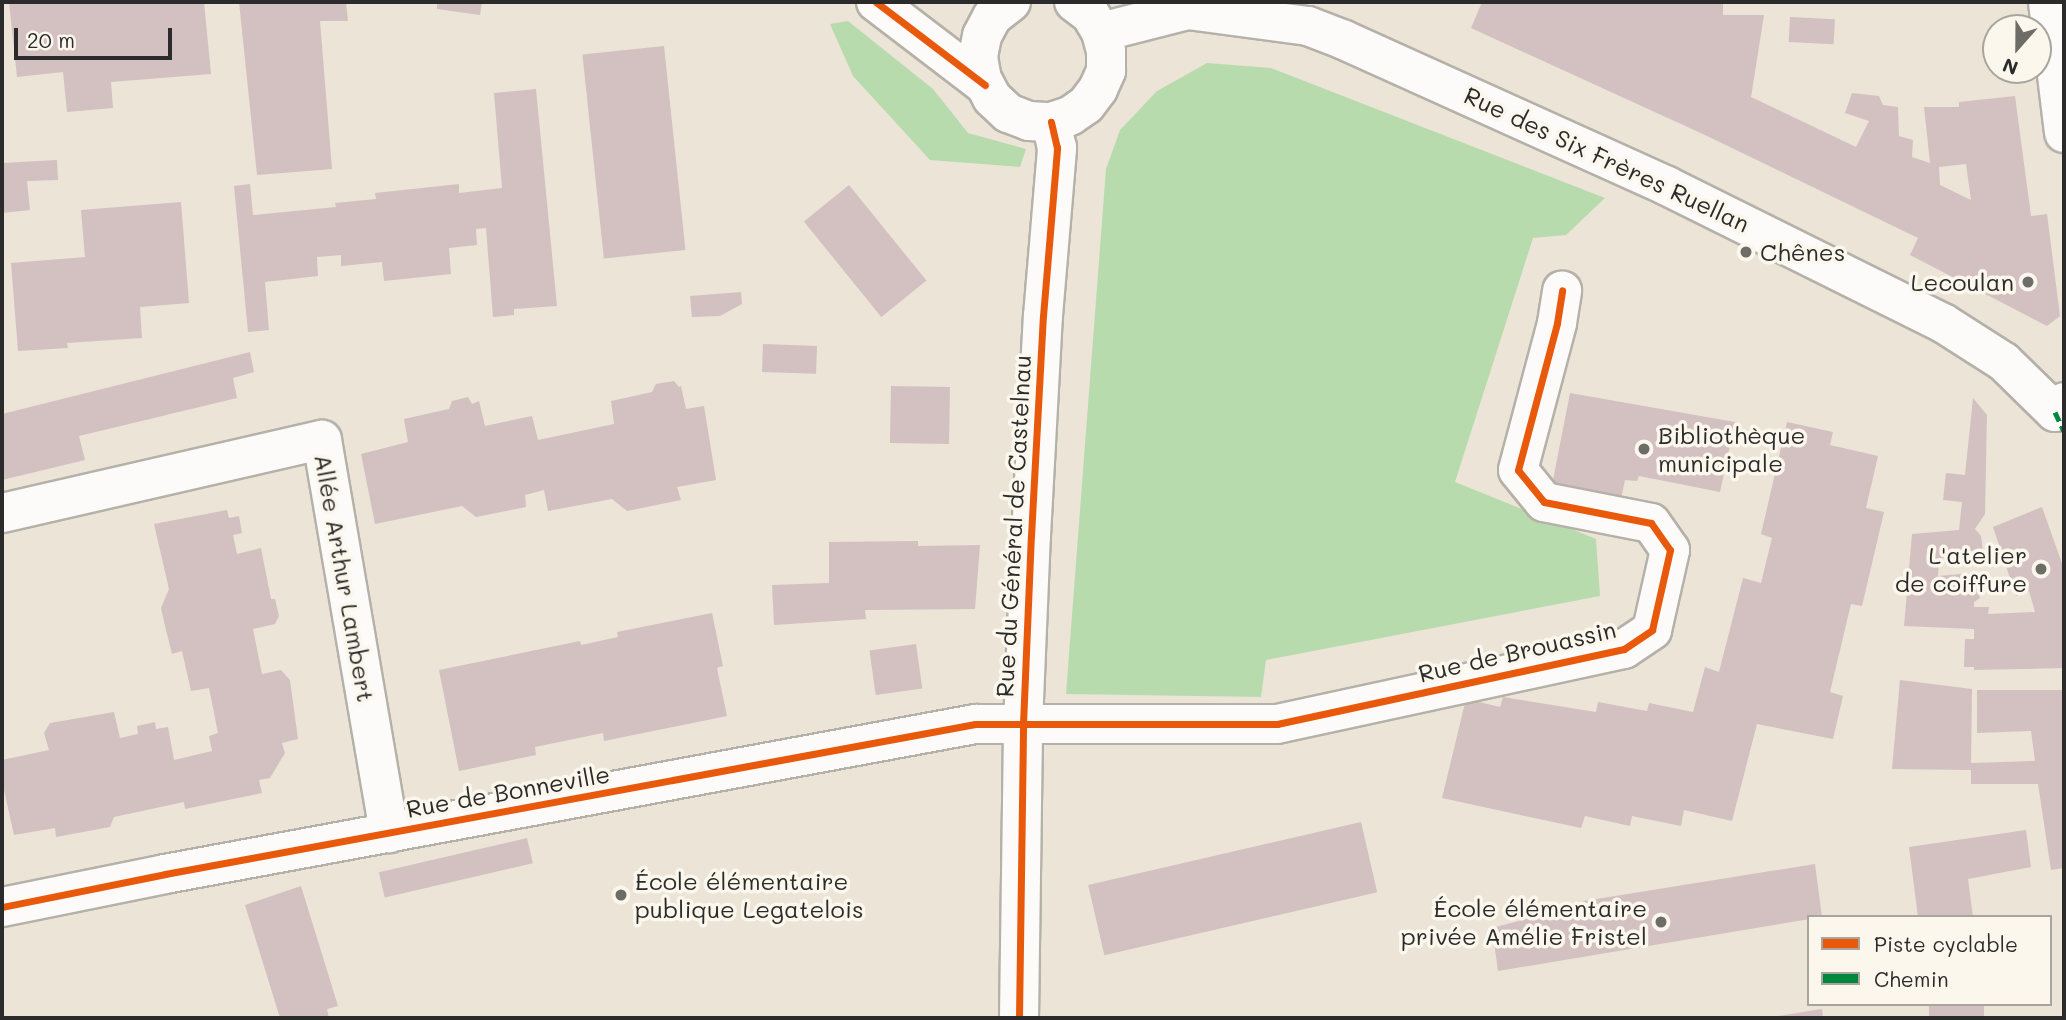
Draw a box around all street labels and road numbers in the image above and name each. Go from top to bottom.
street label: Rue des Six Frères Ruellan [1460,80,1754,238]
street label: Rue du Général de Castelnau [990,354,1036,698]
street label: Allée Arthur Lambert [309,452,381,704]
street label: Rue de Brouassin [1415,614,1619,688]
street label: Rue de Bonneville [404,759,612,823]

